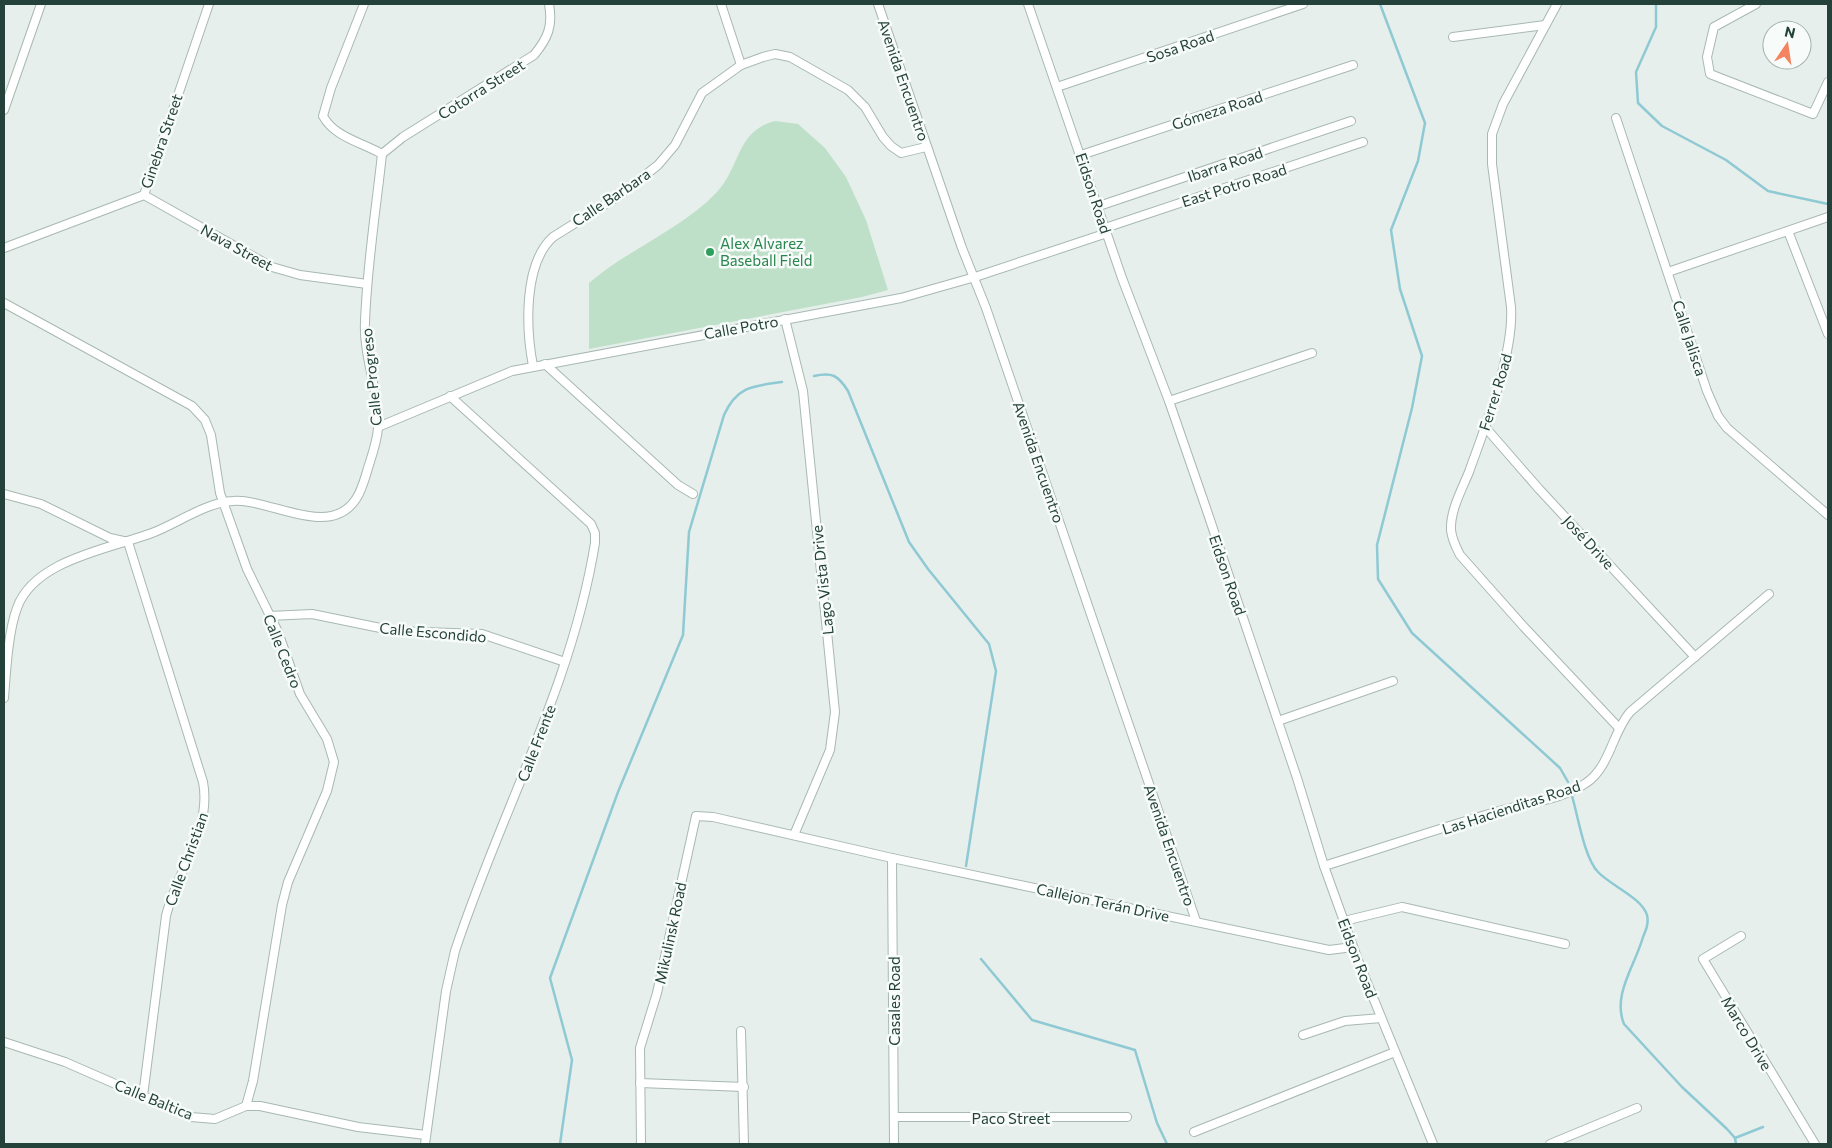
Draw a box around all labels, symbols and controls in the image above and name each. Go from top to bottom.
street label: Avenida Encuentro [875,17,933,143]
north arrow [1762,20,1812,70]
text: N [1783,22,1797,41]
street label: Sosa Road [1144,26,1216,66]
street label: Cotorra Street [434,55,528,123]
street label: Gómeza Road [1169,87,1265,133]
street label: Ginebra Street [136,91,186,191]
street label: Ibarra Road [1185,143,1265,185]
street label: Eidson Road [1073,150,1115,236]
street label: East Potro Road [1179,160,1289,210]
street label: Calle Barbara [568,164,654,230]
street label: Nava Street [198,220,276,274]
place label: Alex Alvarez Baseball Field [720,234,812,269]
marker: Alex Alvarez Baseball Field [704,246,716,258]
street label: Calle Jalisca [1669,298,1711,378]
street label: Calle Potro [702,312,780,342]
street label: Calle Progreso [357,327,385,427]
street label: Ferrer Road [1475,351,1515,433]
street label: Avenida Encuentro [1010,399,1068,525]
street label: José Drive [1560,511,1618,573]
street label: Lago Vista Drive [807,524,837,636]
street label: Eidson Road [1206,532,1250,618]
street label: Calle Cedro [260,611,306,691]
street label: Calle Escondido [379,618,487,646]
street label: Calle Frente [513,702,559,784]
street label: Las Hacienditas Road [1440,776,1582,838]
street label: Avenida Encuentro [1141,782,1199,908]
street label: Calle Christian [161,810,211,908]
street label: Callejon Terán Drive [1035,879,1171,925]
street label: Mikulinsk Road [650,880,690,986]
street label: Eidson Road [1335,916,1381,1000]
street label: Casales Road [885,956,903,1046]
street label: Marco Drive [1718,993,1776,1073]
street label: Calle Baltica [112,1075,196,1123]
street label: Paco Street [972,1109,1050,1127]

